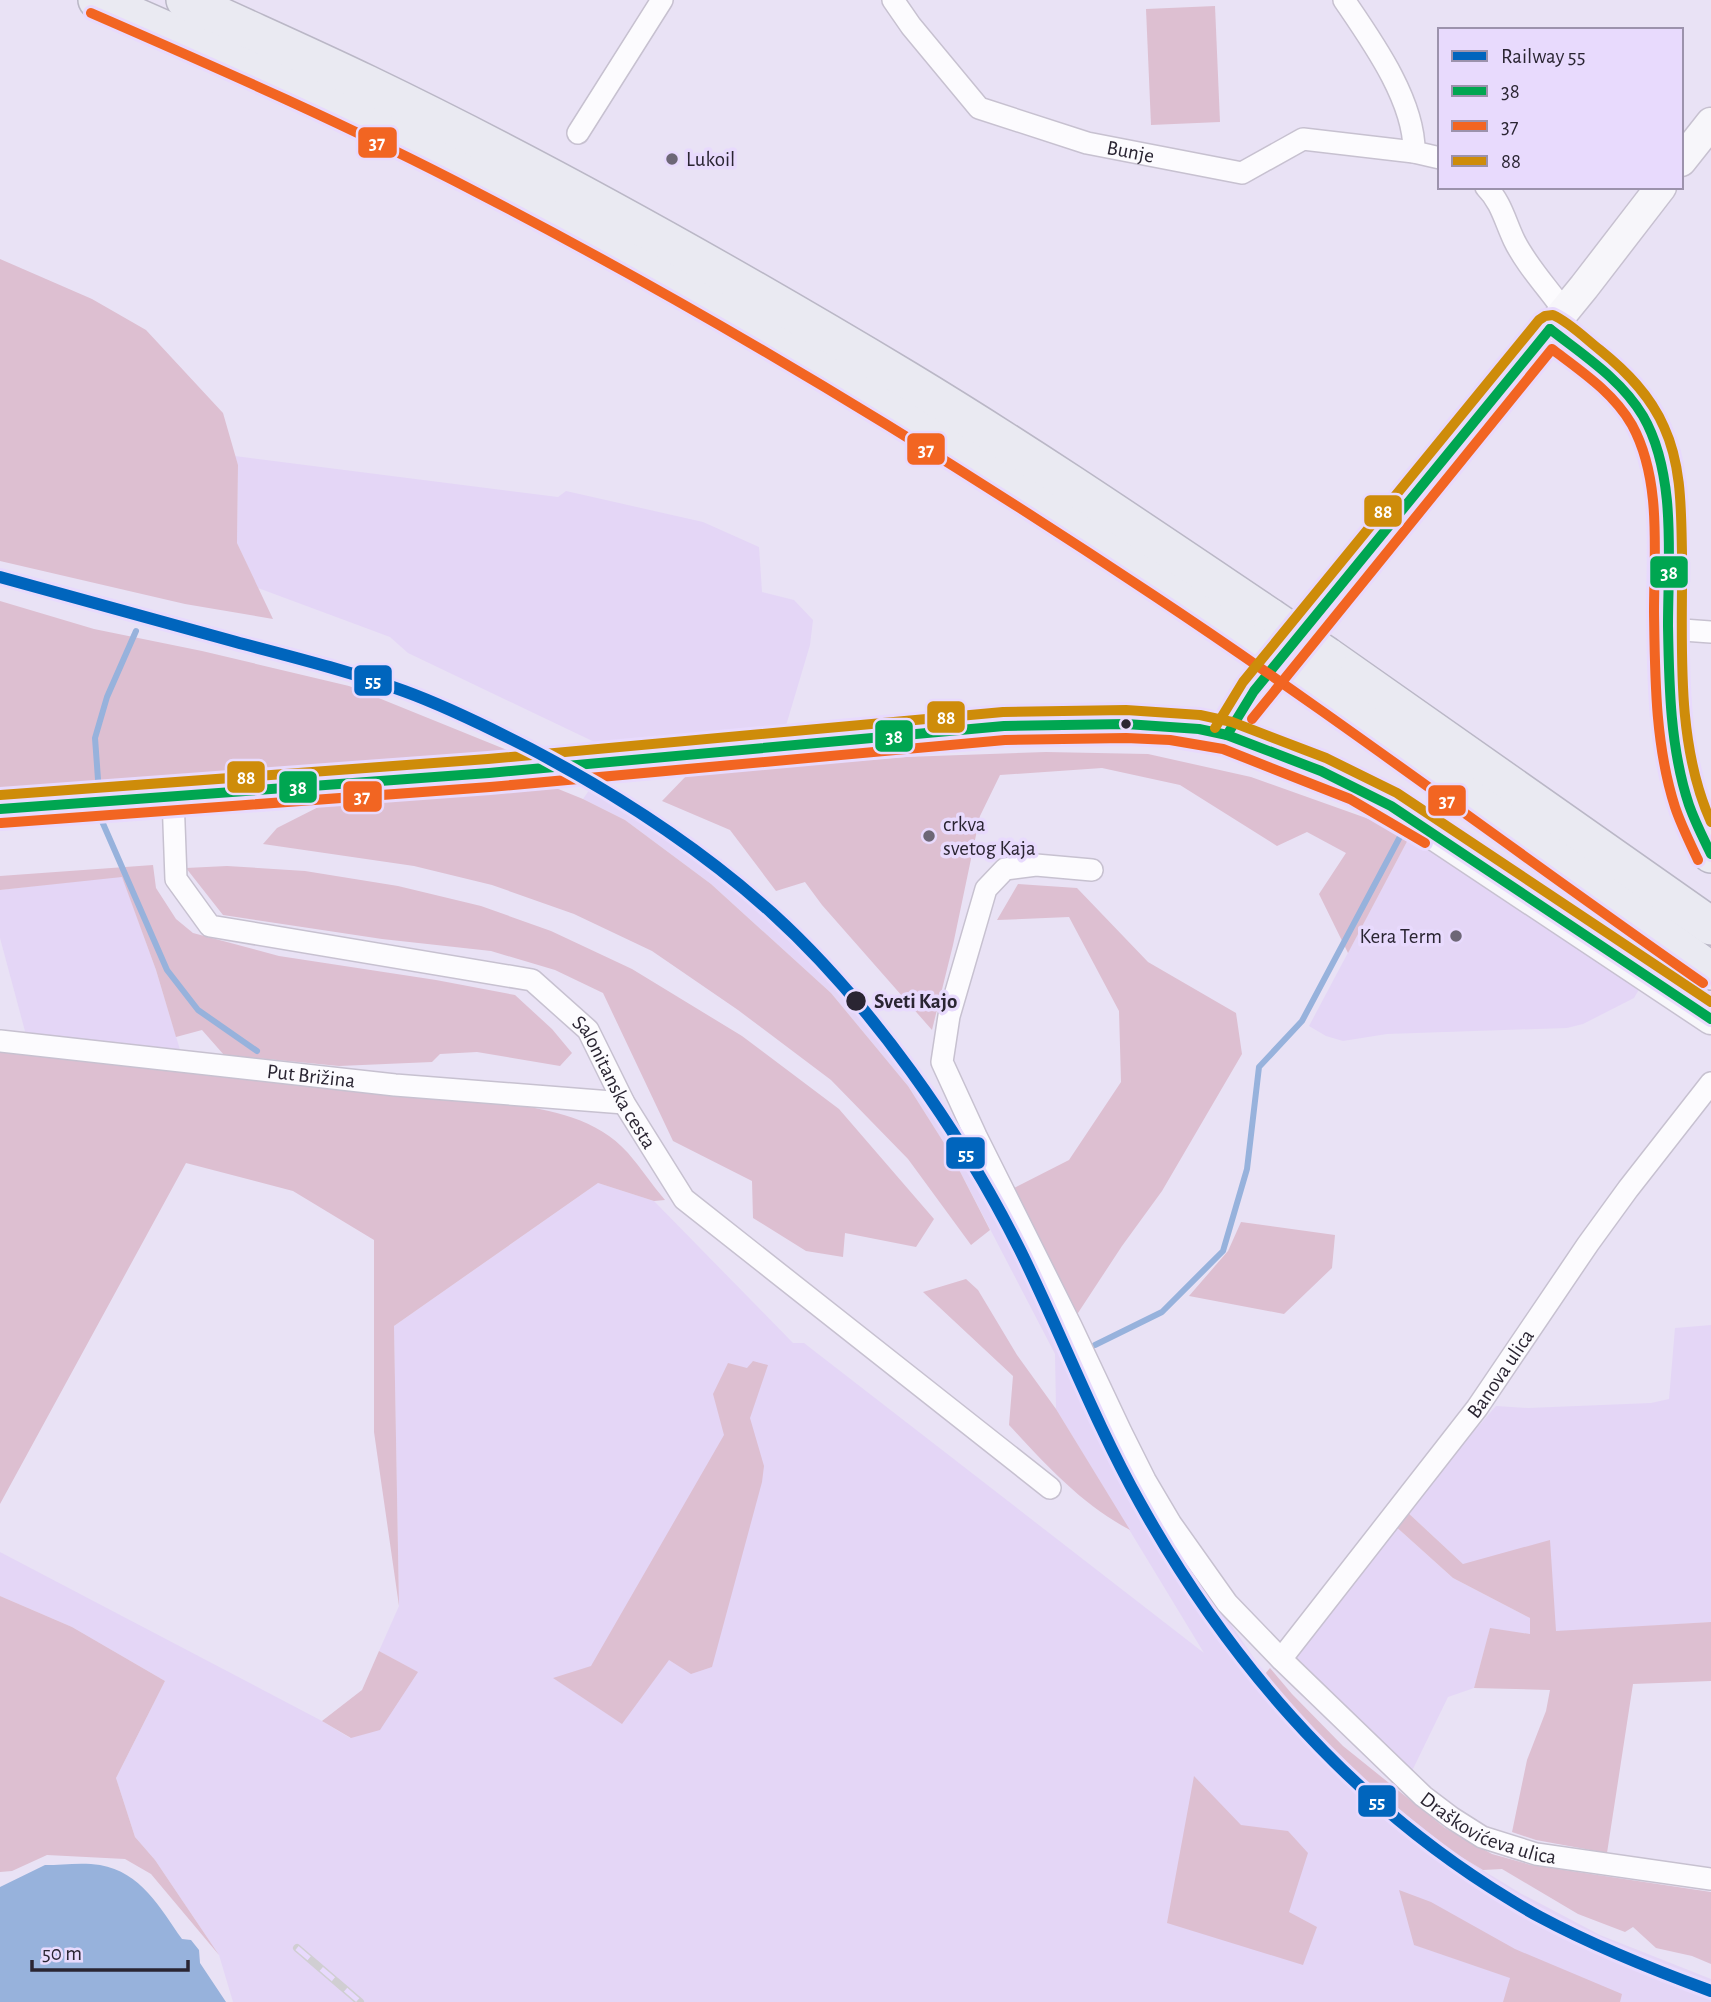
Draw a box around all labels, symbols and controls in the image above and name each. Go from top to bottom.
legend [1438,28,1683,189]
text: Railway 55 [1501,46,1585,67]
text: 38 [1501,81,1520,102]
text: 37 [1501,116,1519,137]
line badge: 37 [357,126,398,159]
text: 37 [369,134,385,153]
street label: Bunje [1105,137,1156,166]
place label: Lukoil [686,149,735,170]
marker: Lukoil [664,151,680,167]
text: 88 [1501,151,1521,172]
line badge: 37 [906,432,946,466]
text: 37 [918,441,934,460]
line badge: 88 [1363,494,1403,528]
text: 88 [1374,503,1392,522]
line badge: 38 [1649,555,1689,589]
text: 38 [1660,564,1678,583]
line badge: 55 [353,664,393,697]
text: 55 [365,672,381,691]
line badge: 88 [926,700,966,734]
text: 88 [937,709,955,728]
unlabelled marker [1119,717,1133,731]
line badge: 38 [874,719,914,753]
text: 38 [885,728,903,747]
line badge: 88 [226,760,266,794]
text: 88 [237,769,255,788]
line badge: 38 [278,770,318,804]
text: 38 [289,779,307,798]
line badge: 37 [342,780,383,813]
line badge: 37 [1427,784,1467,817]
text: 37 [354,788,370,807]
text: 37 [1439,792,1455,811]
place label: crkva svetog Kaja [943,814,1036,859]
marker: crkva svetog Kaja [921,828,937,844]
place label: Kera Term [1359,926,1442,947]
marker: Kera Term [1448,928,1464,944]
marker: Sveti Kajo [844,989,868,1013]
place label: Sveti Kajo [874,991,957,1012]
street label: Salonitanska cesta [569,1011,660,1153]
street label: Put Brižina [266,1060,357,1091]
line badge: 55 [945,1136,986,1170]
text: 55 [958,1145,974,1164]
street label: Banova ulica [1463,1325,1538,1422]
line badge: 55 [1357,1784,1397,1818]
street label: Draškovićeva ulica [1417,1788,1558,1867]
text: 55 [1369,1793,1385,1812]
scale bar [32,1928,187,1972]
text: 50 m [42,1943,82,1964]

